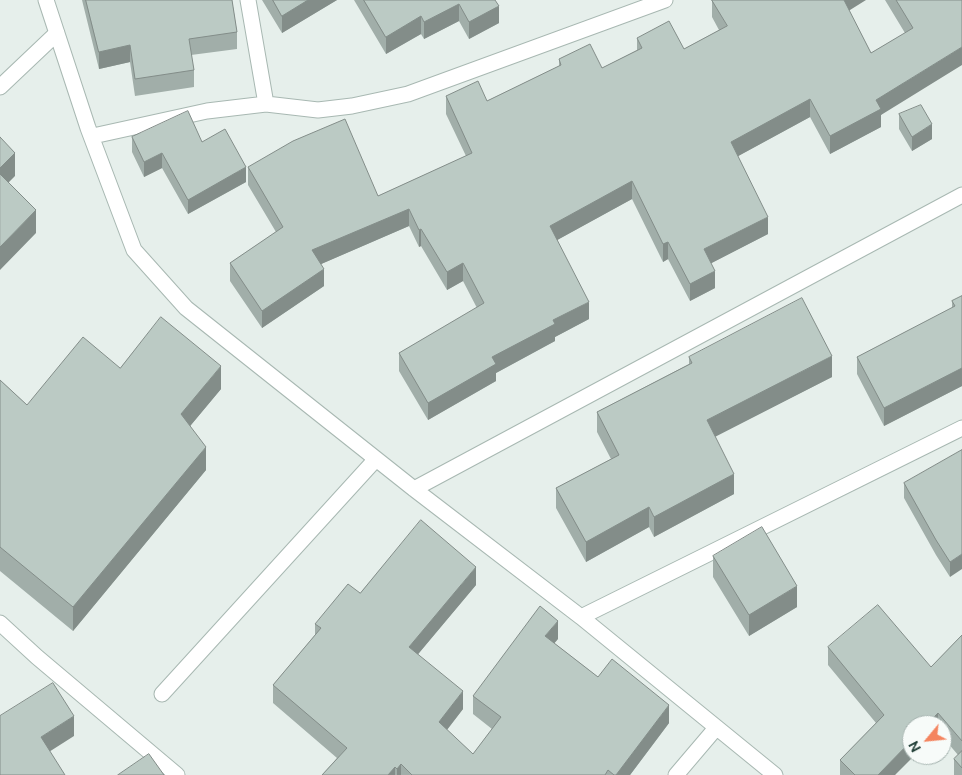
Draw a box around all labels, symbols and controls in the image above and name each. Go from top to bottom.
north arrow [902,715,952,765]
text: N [905,738,924,755]

